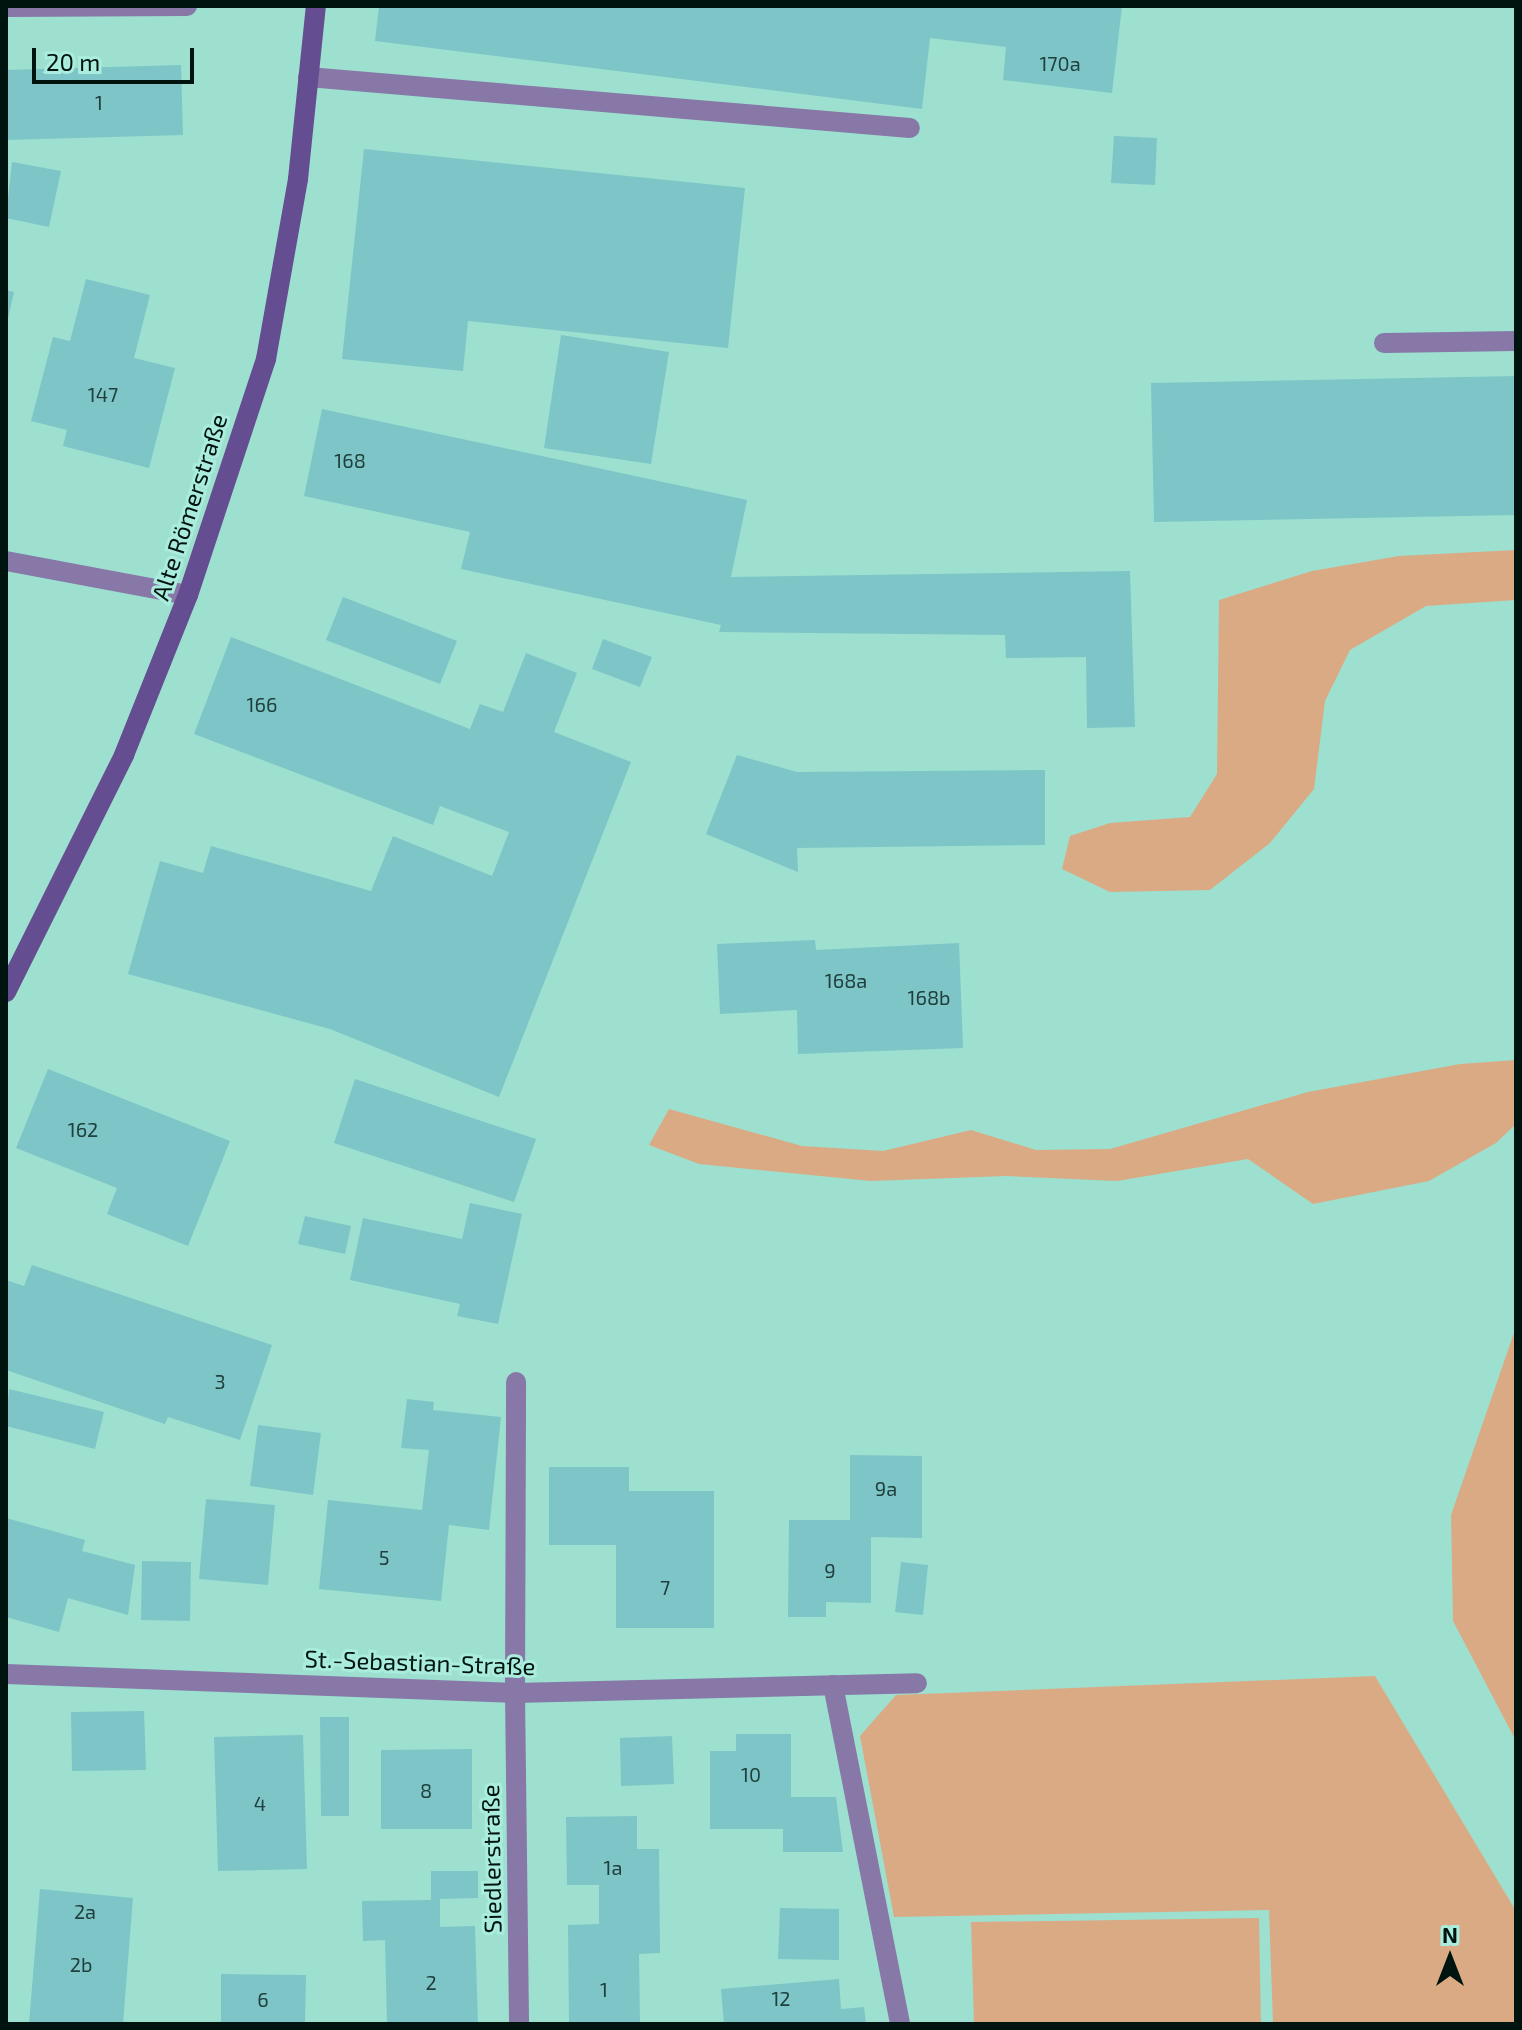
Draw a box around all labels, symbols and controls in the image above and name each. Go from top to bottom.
scale bar [36,32,198,82]
text: 20 m [46,47,100,76]
house number: 170a [1039,51,1081,75]
house number: 1 [95,90,103,114]
house number: 147 [88,382,118,406]
street label: Alte Römerstraße [145,410,233,604]
house number: 168 [334,448,366,472]
house number: 166 [247,692,277,716]
house number: 168a [825,968,867,992]
house number: 168b [908,985,950,1009]
house number: 162 [68,1117,98,1141]
house number: 3 [214,1369,226,1393]
house number: 9a [875,1476,897,1500]
house number: 5 [379,1545,389,1569]
house number: 9 [824,1558,836,1582]
house number: 7 [660,1575,670,1599]
street label: St.-Sebastian-Straße [304,1644,536,1680]
house number: 10 [741,1762,761,1786]
house number: 8 [420,1778,432,1802]
street label: Siedlerstraße [475,1784,507,1934]
house number: 4 [254,1791,266,1815]
house number: 1a [604,1855,622,1879]
house number: 2a [74,1899,96,1923]
north arrow [1410,1918,1490,1998]
text: N [1442,1921,1458,1947]
house number: 2b [70,1952,92,1976]
house number: 2 [425,1970,437,1994]
house number: 1 [600,1977,608,2001]
house number: 12 [771,1986,791,2010]
house number: 6 [257,1987,269,2011]

